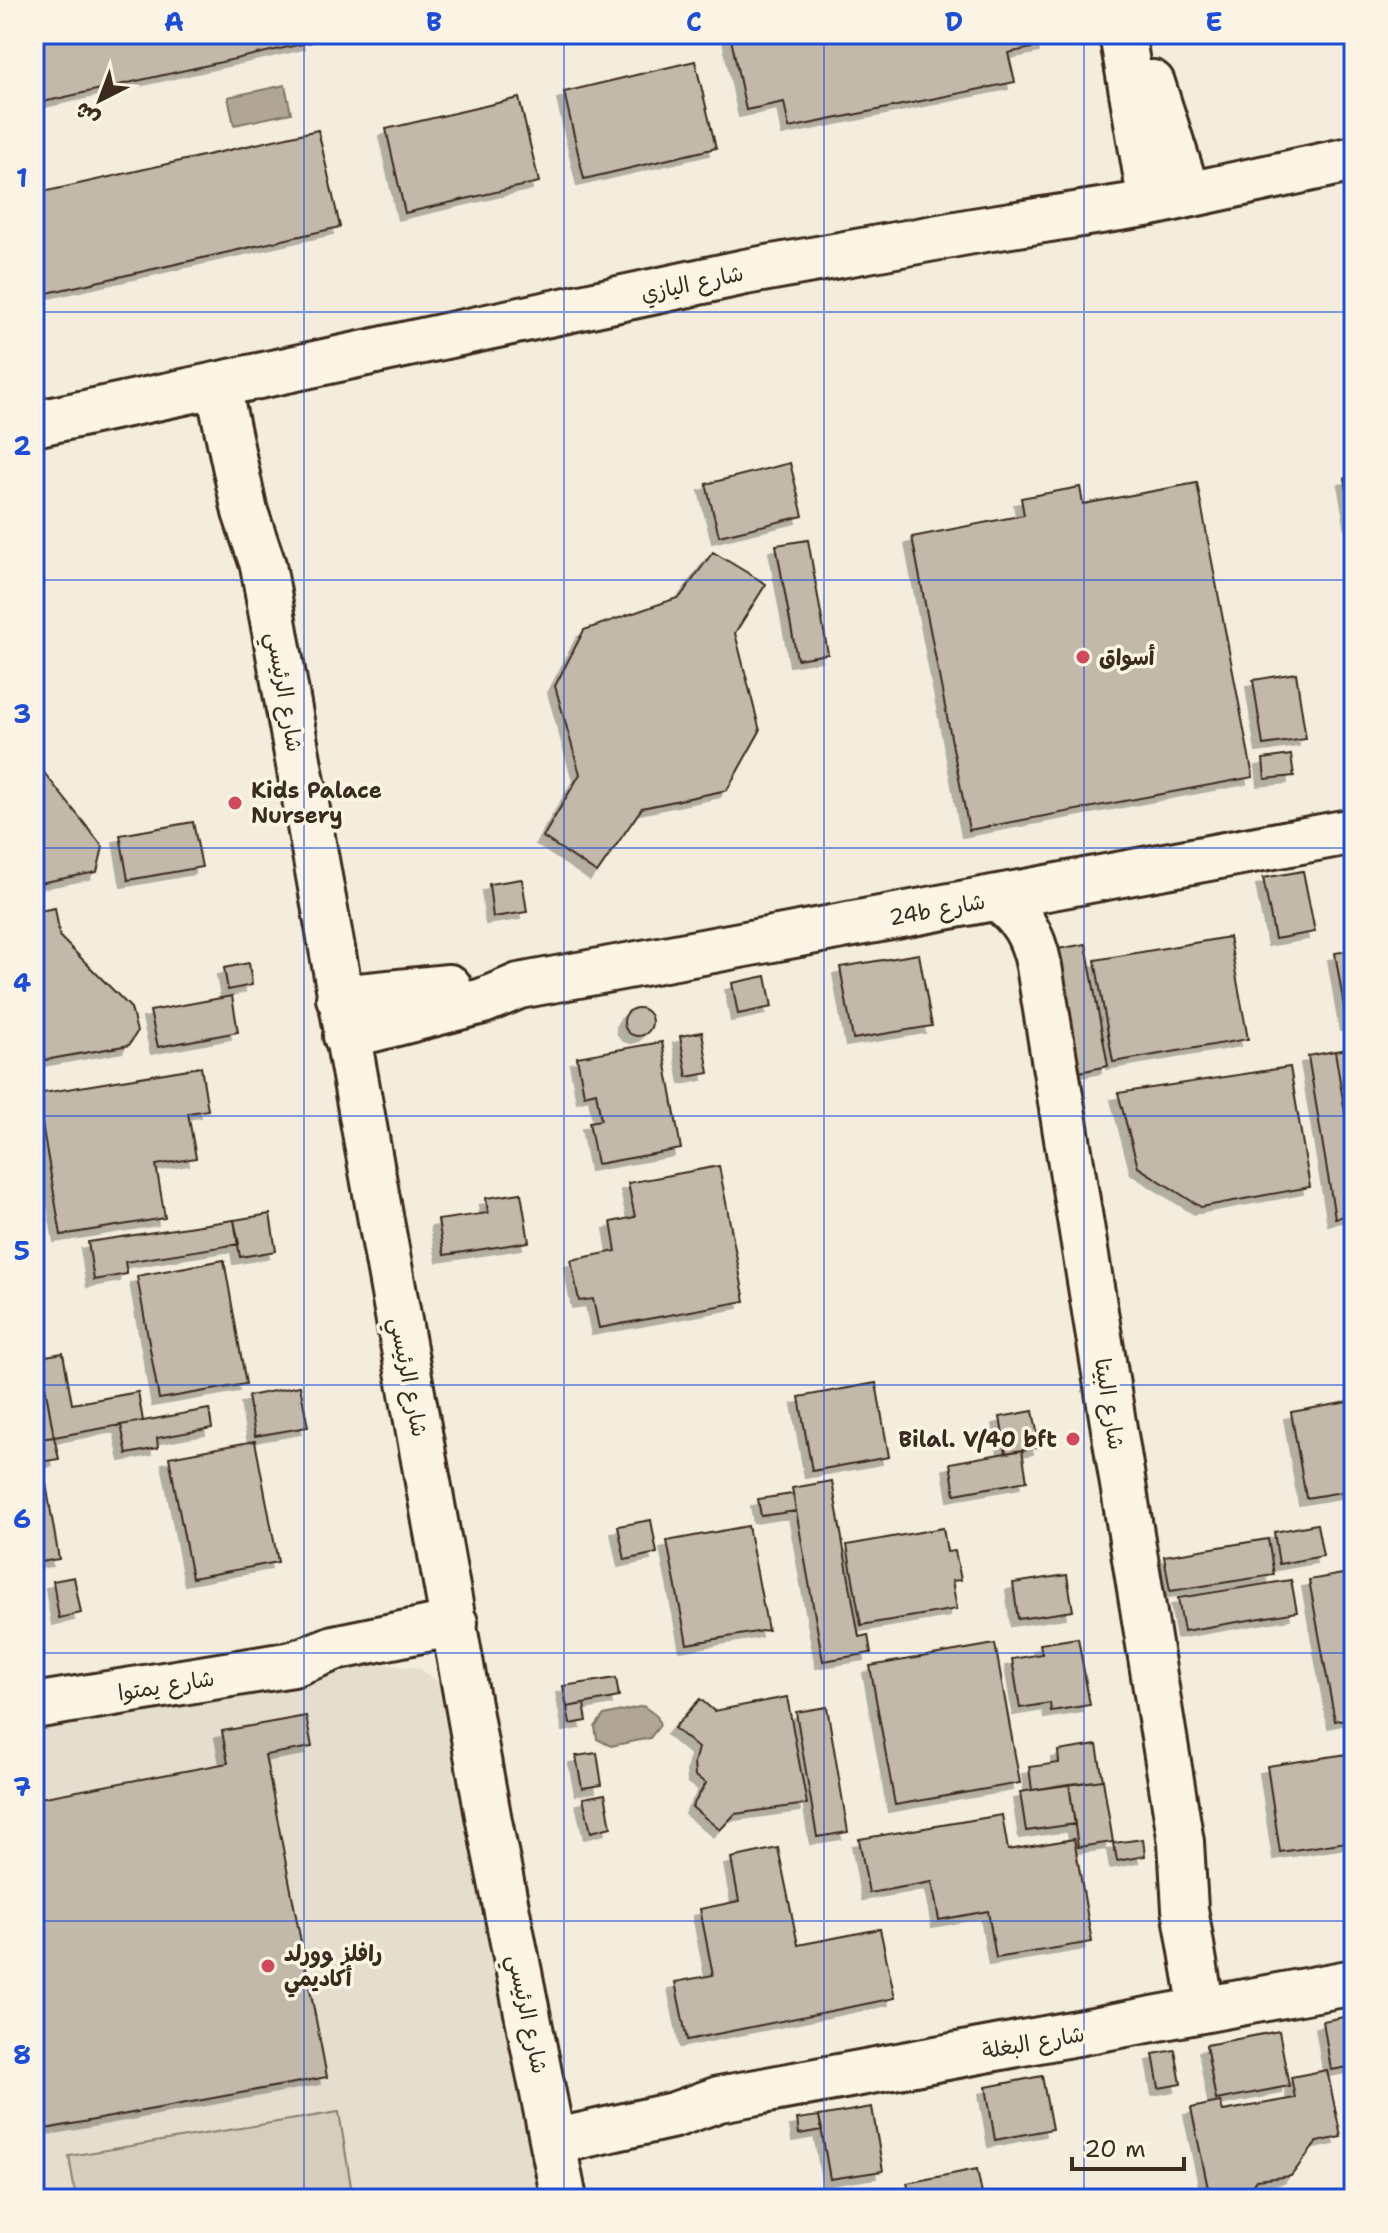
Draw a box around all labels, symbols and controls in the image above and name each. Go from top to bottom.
text: A [164,4,184,39]
text: B [426,4,442,39]
text: C [686,4,702,39]
text: D [945,4,963,39]
text: E [1205,4,1223,39]
north arrow [60,60,140,140]
text: ش [68,96,106,133]
text: 1 [16,160,28,195]
street label: شارع اليازي [638,258,747,310]
text: 2 [13,428,31,463]
street label: شارع الرئيسي [255,630,309,755]
place label: أسواق [1099,643,1155,672]
marker: أسواق [1074,648,1092,666]
text: 3 [13,696,31,731]
place label: Kids Palace Nursery [251,776,382,830]
marker: Kids Palace Nursery [226,794,244,812]
street label: 24b شارع [887,887,988,933]
text: 4 [13,965,31,1000]
text: 5 [14,1233,30,1268]
street label: شارع الرئيسي [378,1315,434,1440]
street label: شارع البيتا [1087,1356,1131,1452]
place label: Bilal. V/40 bft [898,1425,1057,1454]
marker: Bilal. V/40 bft [1064,1430,1082,1448]
text: 6 [13,1501,31,1536]
street label: شارع يمتوا [116,1664,217,1708]
text: 7 [13,1769,31,1804]
place label: رافلز وورلد أكاديمي [284,1939,382,1998]
street label: شارع الرئيسي [496,1952,554,2077]
marker: رافلز وورلد أكاديمي [259,1957,277,1975]
street label: شارع البغلة [980,2019,1087,2067]
text: 8 [13,2037,31,2072]
scale bar [1072,2121,1184,2171]
text: 20 m [1084,2133,1146,2165]

